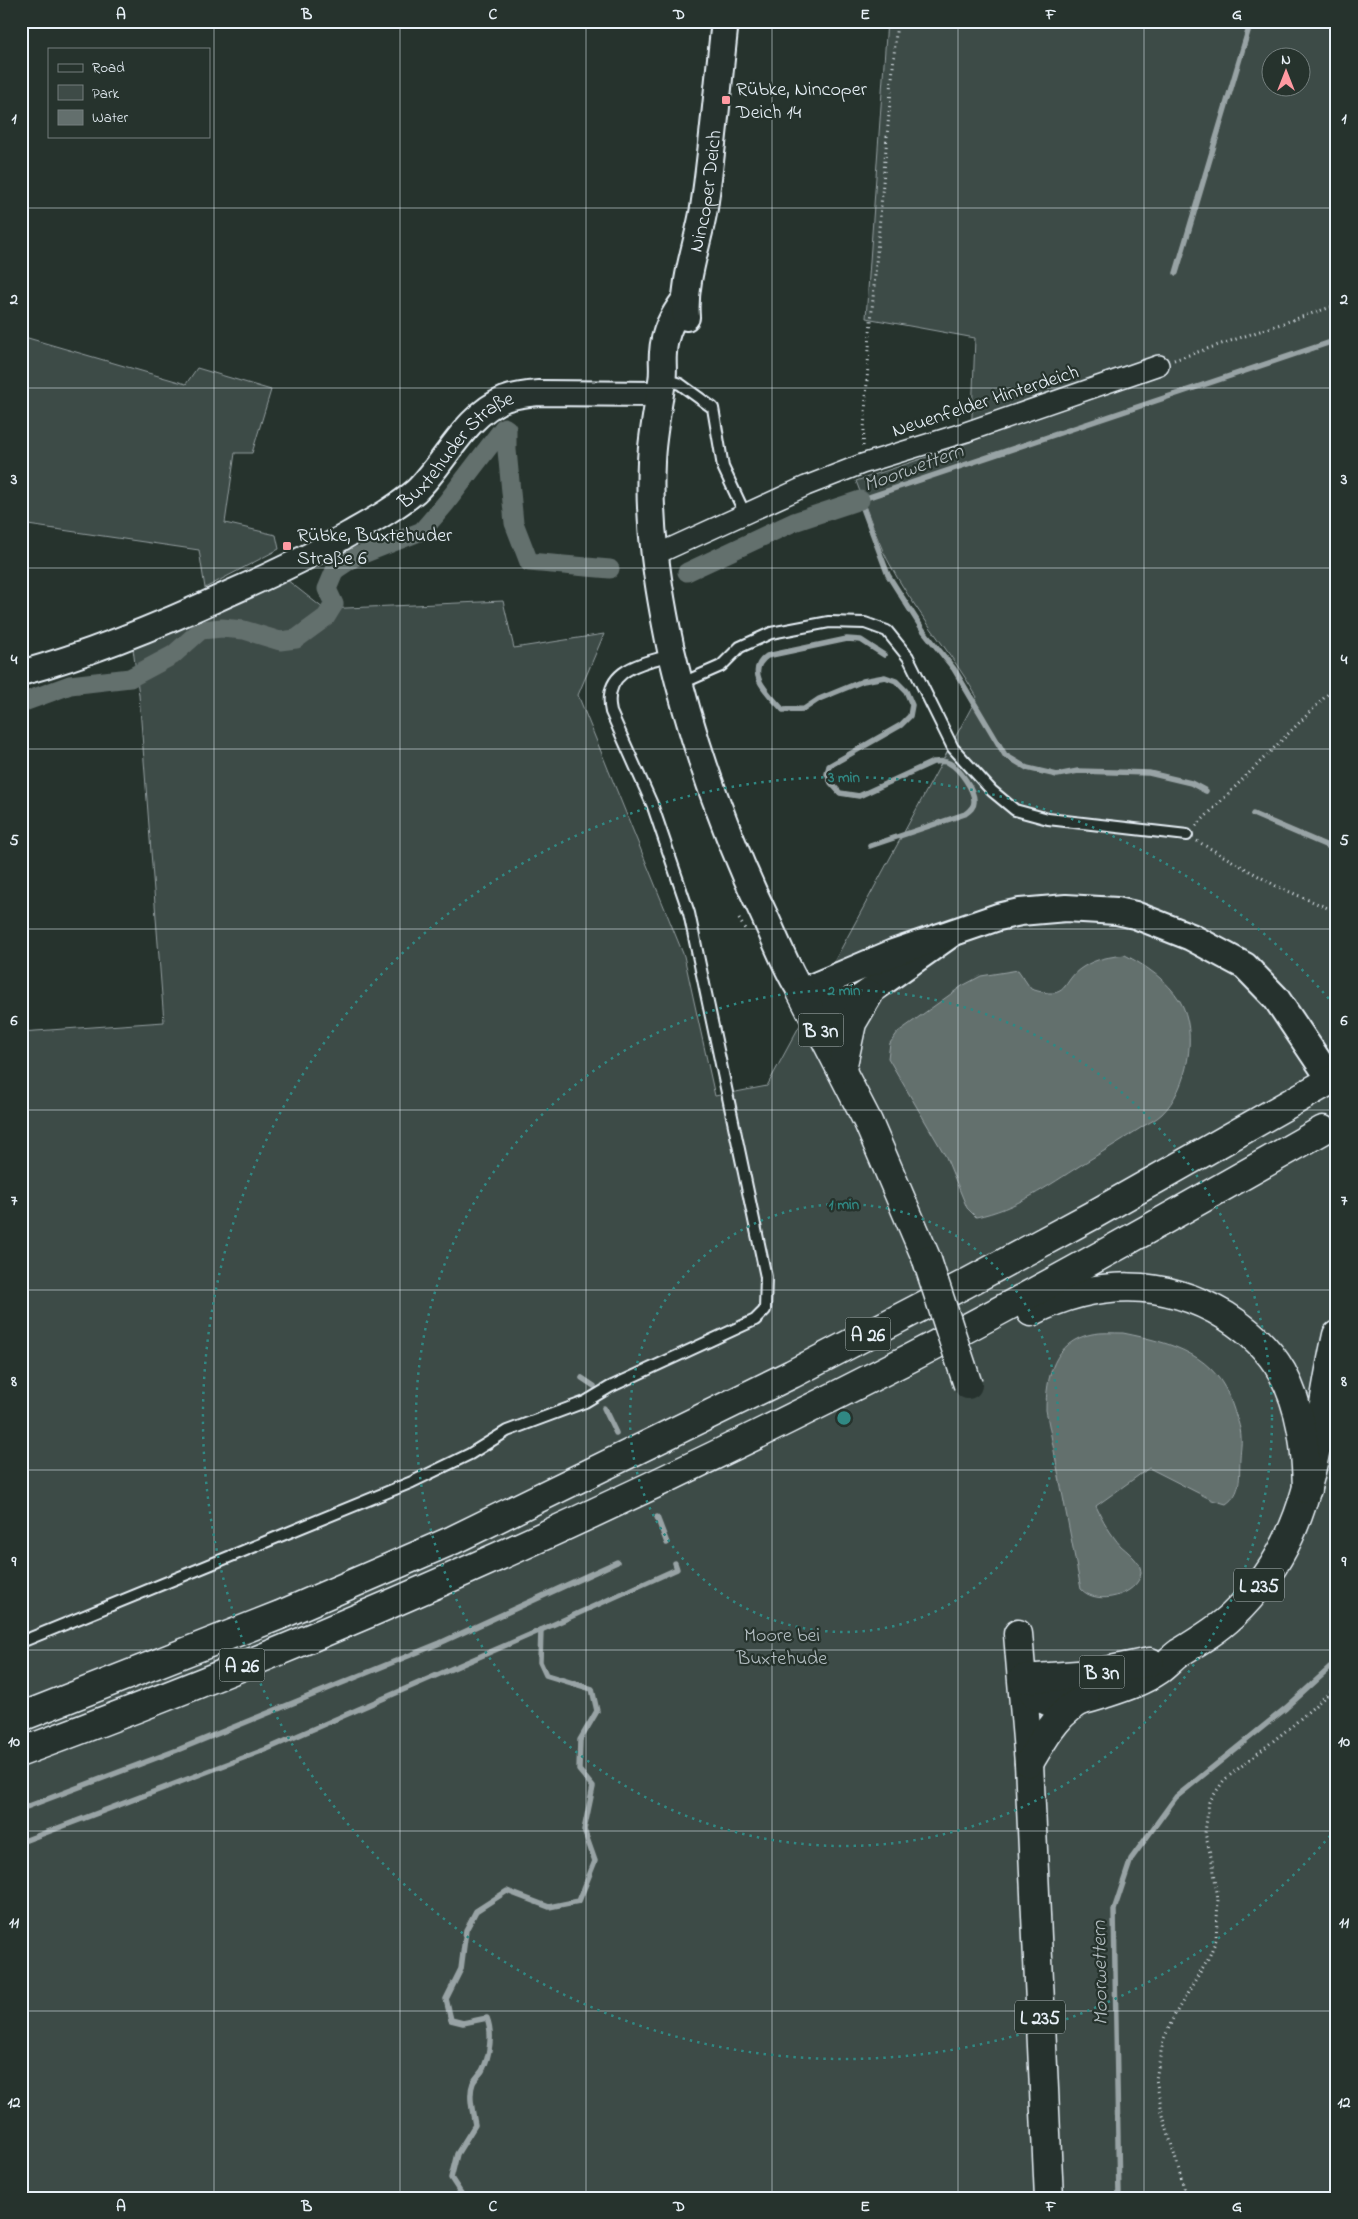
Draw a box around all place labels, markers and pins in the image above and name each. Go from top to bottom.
place label: Rübke, Nincoper Deich 14 [735,76,868,128]
marker: Rübke, Nincoper Deich 14 [720,94,732,106]
place label: Rübke, Buxtehuder Straße 6 [297,522,453,574]
marker: Rübke, Buxtehuder Straße 6 [281,540,293,552]
centre of rings [835,1409,853,1427]

